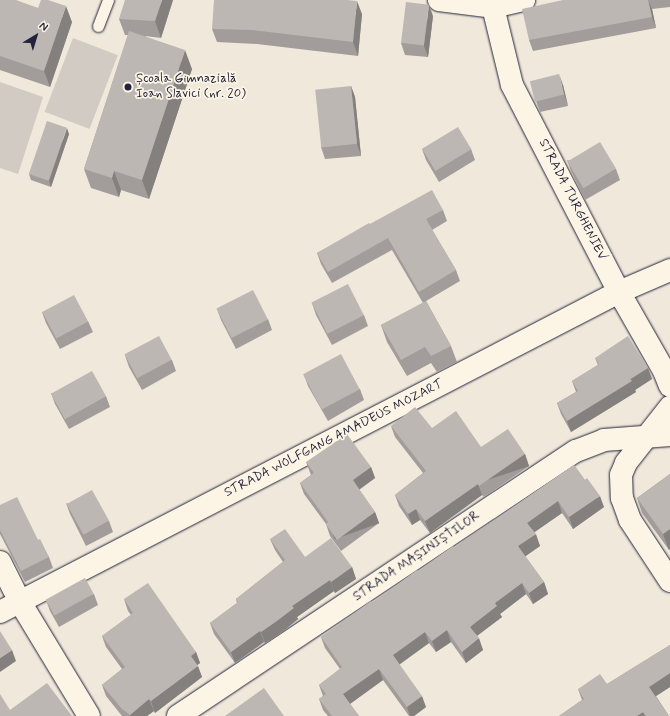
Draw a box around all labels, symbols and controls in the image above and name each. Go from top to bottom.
north arrow [16,16,56,56]
text: N [36,19,51,34]
place label: Școala Gimnazială Ioan Slavici (nr. 20) [136,72,245,103]
marker: Școala Gimnazială Ioan Slavici (nr. 20) [123,82,133,92]
street label: STRADA TURGHENIEV [535,137,609,263]
street label: STRADA WOLFGANG AMADEUS MOZART [223,377,445,501]
street label: STRADA MAȘINIȘTILOR [351,509,483,605]

